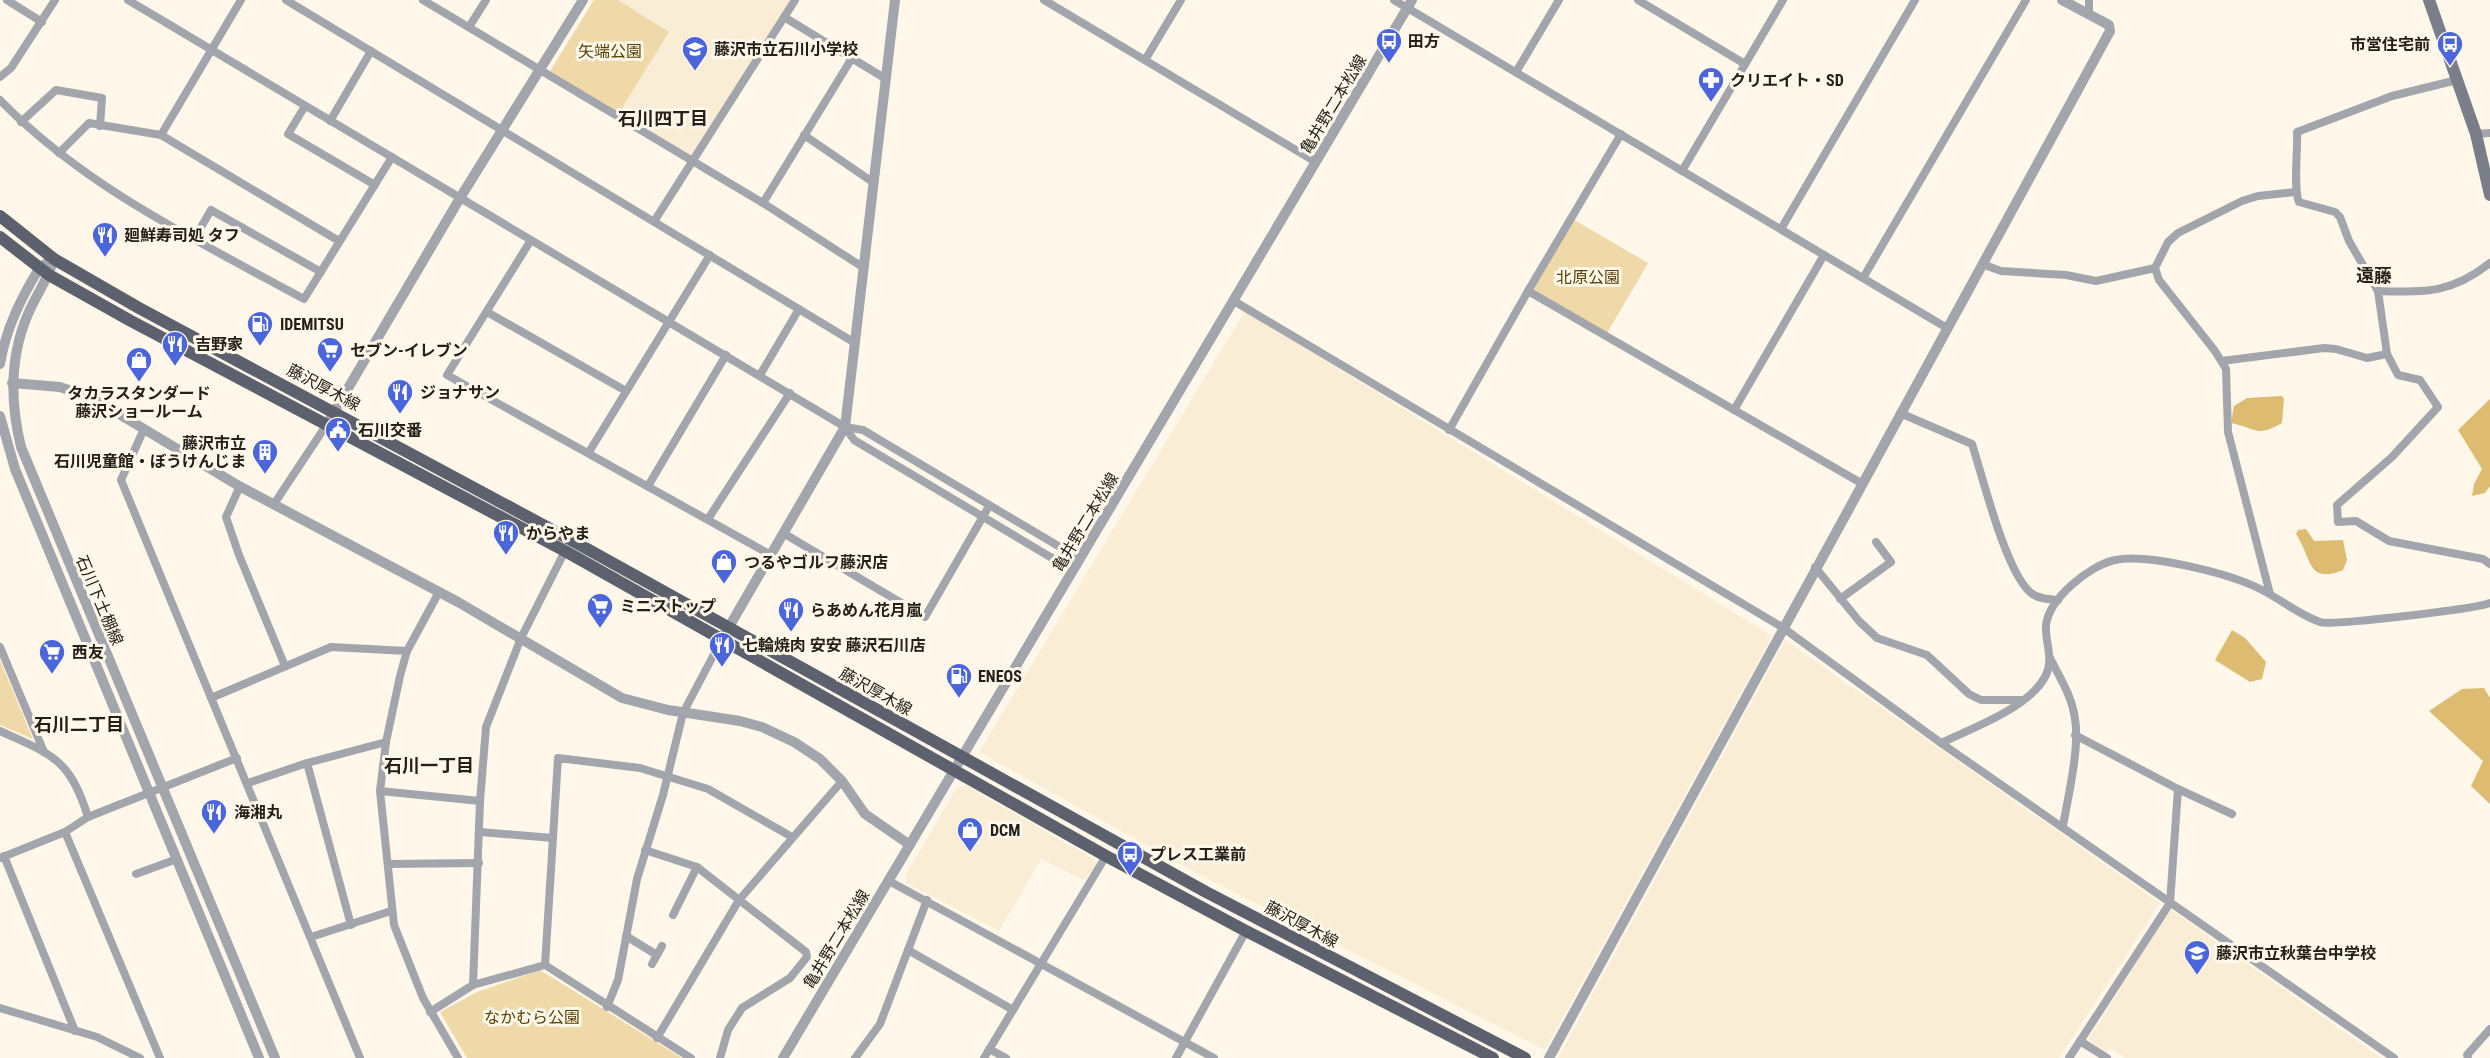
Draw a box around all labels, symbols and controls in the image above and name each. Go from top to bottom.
bus stop icon: 田方 [1374,26,1404,64]
bus stop icon: 市営住宅前 [2435,29,2465,67]
place label: 田方 [1408,32,1440,51]
school or university icon: 藤沢市立石川小学校 [680,34,710,72]
place label: 市営住宅前 [2350,35,2430,54]
place label: 藤沢市立石川小学校 [714,40,858,59]
park label: 矢端公園 [578,42,642,61]
street label: 亀井野二本松線 [1296,51,1370,157]
pharmacy icon: クリエイト・SD [1696,65,1726,103]
place label: クリエイト・SD [1730,71,1844,90]
district label: 石川四丁目 [618,108,708,129]
restaurant icon: 廻鮮寿司処 タフ [90,220,120,258]
place label: 廻鮮寿司処 タフ [124,226,240,245]
district label: 遠藤 [2356,265,2392,286]
park label: 北原公園 [1556,268,1620,287]
fuel station icon: IDEMITSU [245,309,275,347]
place label: IDEMITSU [280,315,344,334]
restaurant icon: 吉野家 [160,329,190,367]
place label: 吉野家 [195,335,243,354]
supermarket icon: セブン-イレブン [315,335,345,373]
place label: セブン-イレブン [350,341,468,360]
shop icon: タカラスタンダード 藤沢ショールーム [124,345,154,383]
street label: 藤沢厚木線 [284,360,364,415]
restaurant icon: ジョナサン [385,377,415,415]
place label: ジョナサン [420,383,500,402]
place label: タカラスタンダード 藤沢ショールーム [67,384,211,421]
public building icon: 石川交番 [323,415,353,453]
place label: 石川交番 [358,421,422,440]
place label: 藤沢市立 石川児童館・ぼうけんじま [54,434,246,471]
building icon: 藤沢市立 石川児童館・ぼうけんじま [250,437,280,475]
street label: 亀井野二本松線 [1048,469,1122,575]
restaurant icon: からやま [491,518,521,556]
place label: からやま [526,524,590,543]
shop icon: つるやゴルフ藤沢店 [709,547,739,585]
street label: 石川下土棚線 [72,552,127,648]
place label: つるやゴルフ藤沢店 [744,553,888,572]
supermarket icon: ミニストップ [585,591,615,629]
restaurant icon: らあめん花月嵐 [776,595,806,633]
place label: ミニストップ [620,597,716,616]
place label: らあめん花月嵐 [810,601,923,620]
restaurant icon: 七輪焼肉 安安 藤沢石川店 [707,630,737,668]
place label: 七輪焼肉 安安 藤沢石川店 [742,636,925,655]
supermarket icon: 西友 [37,637,67,675]
place label: 西友 [72,643,104,662]
fuel station icon: ENEOS [944,661,974,699]
street label: 藤沢厚木線 [836,664,915,719]
place label: ENEOS [978,667,1022,686]
district label: 石川二丁目 [34,714,124,735]
district label: 石川一丁目 [384,755,474,776]
restaurant icon: 海湘丸 [199,797,229,835]
place label: 海湘丸 [234,803,282,822]
shop icon: DCM [955,815,985,853]
place label: DCM [990,821,1020,840]
bus stop icon: プレス工業前 [1115,839,1145,877]
place label: プレス工業前 [1150,845,1246,864]
street label: 亀井野二本松線 [799,886,873,992]
street label: 藤沢厚木線 [1262,897,1342,952]
school or university icon: 藤沢市立秋葉台中学校 [2182,938,2212,976]
place label: 藤沢市立秋葉台中学校 [2216,944,2376,963]
park label: なかむら公園 [484,1008,580,1027]

